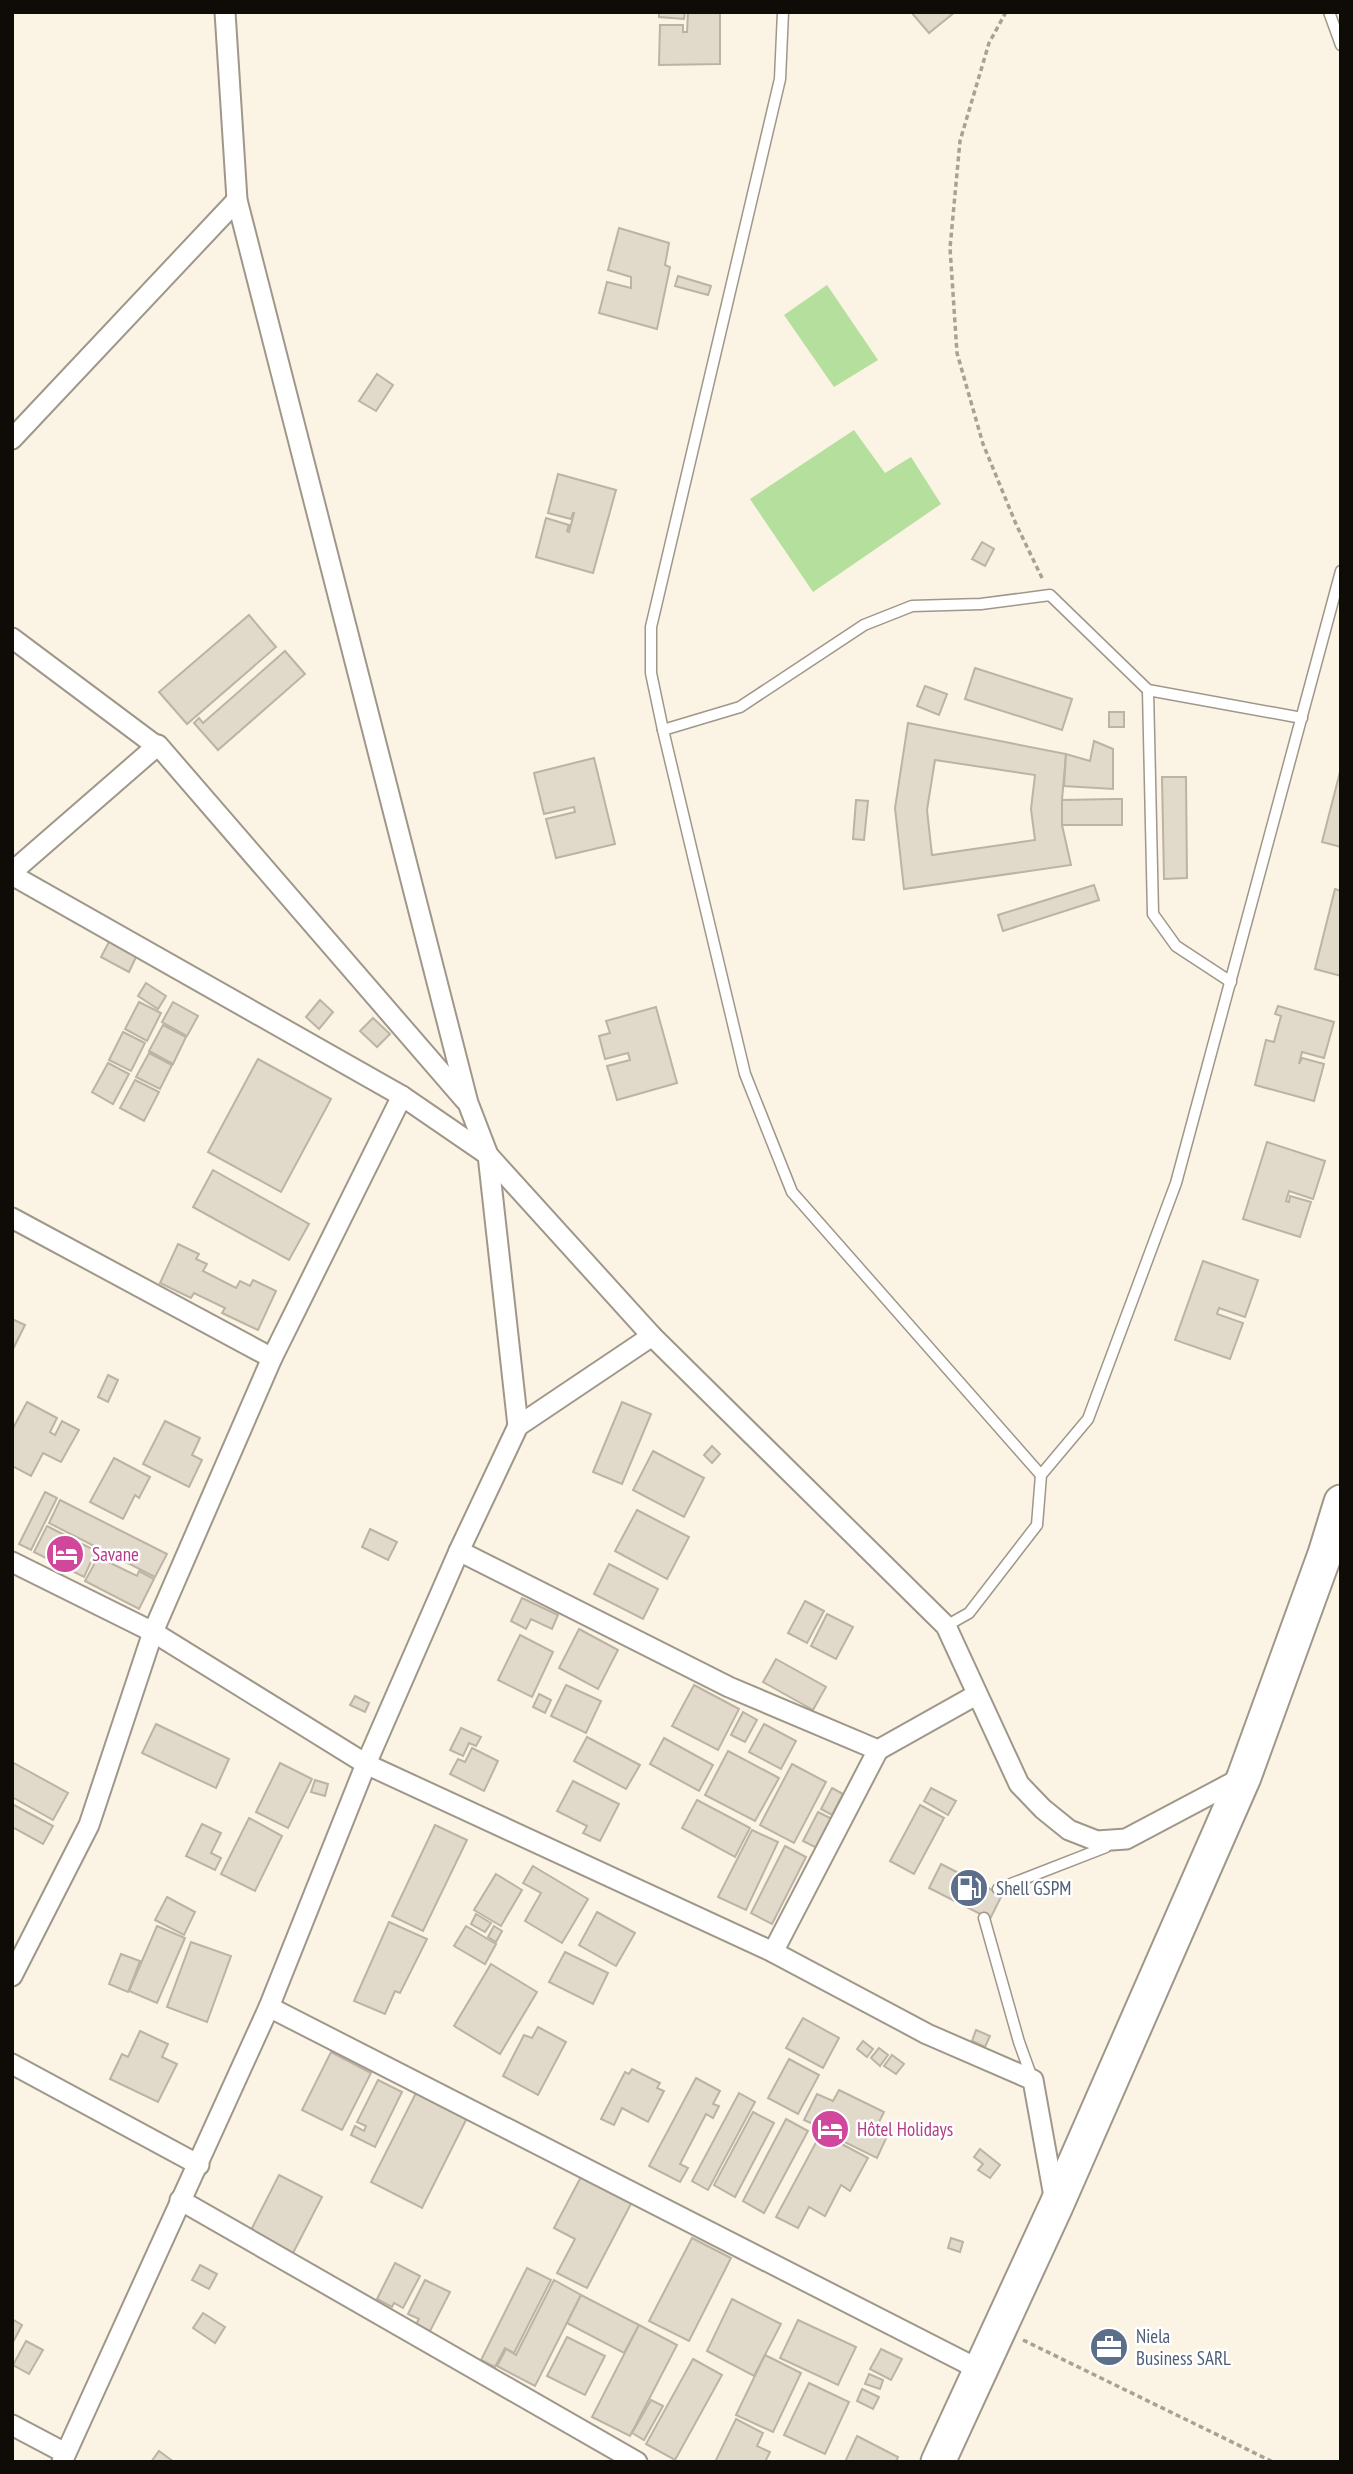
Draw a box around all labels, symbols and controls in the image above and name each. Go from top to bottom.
hotel icon: Savane [44,1533,86,1575]
place label: Savane [92,1542,139,1566]
fuel station icon: Shell GSPM [948,1867,990,1909]
place label: Shell GSPM [996,1876,1071,1900]
hotel icon: Hôtel Holidays [809,2108,851,2150]
place label: Hôtel Holidays [857,2117,953,2141]
place label: Niela Business SARL [1136,2324,1231,2370]
office icon: Niela Business SARL [1088,2326,1130,2368]

